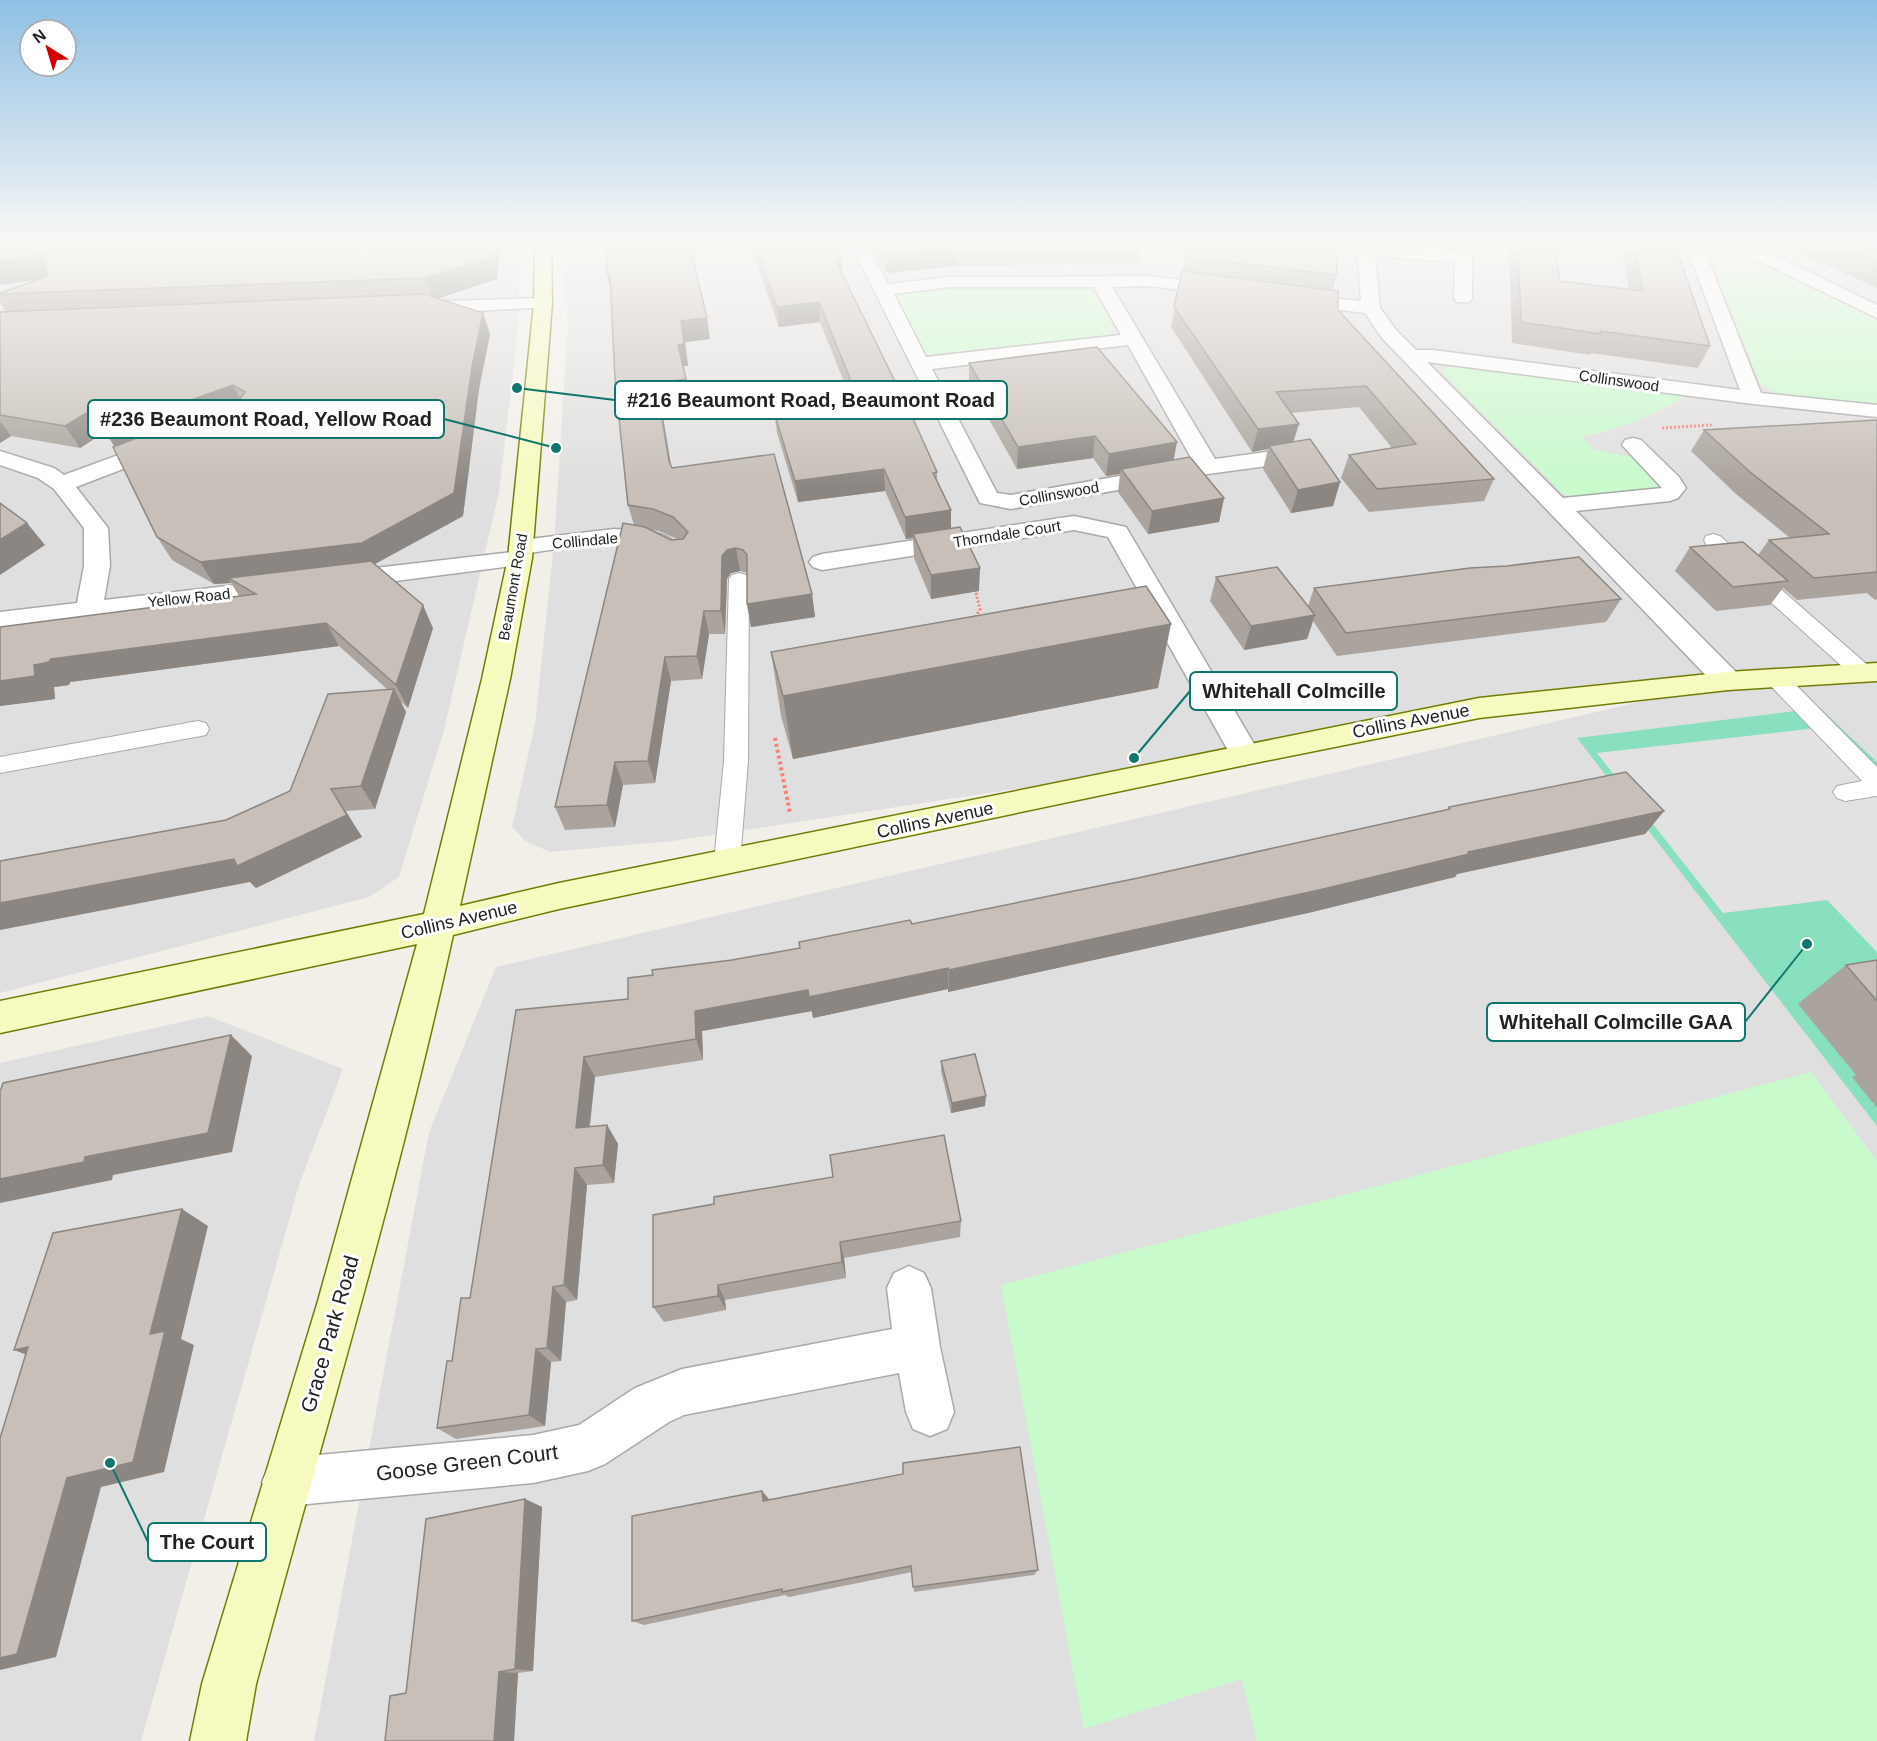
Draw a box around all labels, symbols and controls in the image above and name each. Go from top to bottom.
north arrow [18,18,78,78]
text: N [30,26,49,47]
street label: Collinswood [1578,366,1660,395]
callout: #216 Beaumont Road, Beaumont Road [615,381,1007,419]
text: #216 Beaumont Road, Beaumont Road [627,389,995,411]
callout: #236 Beaumont Road, Yellow Road [88,400,444,438]
text: #236 Beaumont Road, Yellow Road [100,408,432,430]
street label: Collinswood [1018,478,1100,509]
street label: Thorndale Court [952,517,1063,550]
street label: Collindale [551,529,619,552]
street label: Beaumont Road [495,532,530,642]
street label: Yellow Road [147,585,231,610]
callout: Whitehall Colmcille [1190,672,1397,710]
text: Whitehall Colmcille [1202,680,1386,702]
street label: Collins Avenue [1351,700,1471,742]
street label: Collins Avenue [875,798,995,842]
street label: Collins Avenue [399,897,519,943]
callout: Whitehall Colmcille GAA [1487,1003,1745,1041]
text: Whitehall Colmcille GAA [1499,1011,1733,1033]
street label: Grace Park Road [296,1253,363,1415]
street label: Goose Green Court [375,1440,559,1485]
callout: The Court [148,1523,266,1561]
text: The Court [160,1531,255,1553]

